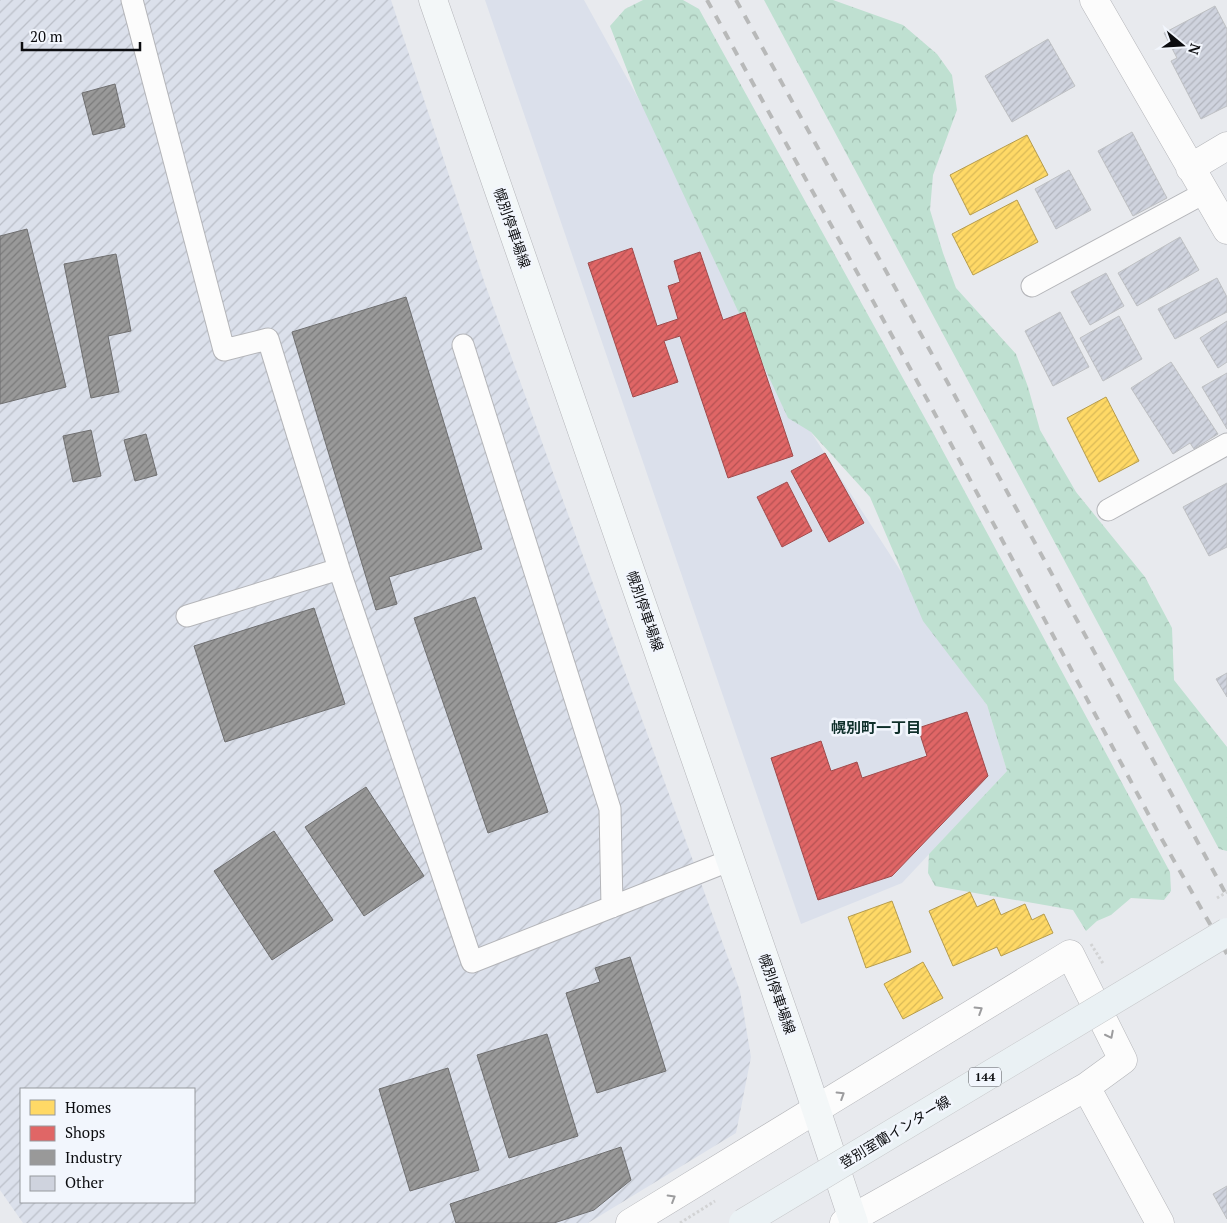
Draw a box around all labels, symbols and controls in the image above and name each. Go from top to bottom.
scale bar [22,20,140,52]
north arrow [1157,20,1207,70]
text: 20 m [30,26,63,46]
text: N [1184,41,1206,58]
street label: 幌別停車場線 [490,185,535,271]
street label: 幌別停車場線 [623,568,668,654]
district label: 幌別町一丁目 [831,717,921,737]
street label: 幌別停車場線 [755,951,800,1037]
one-way arrow [974,1007,983,1017]
one-way arrow [1104,1030,1114,1039]
road number: 144 [969,1068,1001,1086]
legend [20,1088,195,1203]
street label: 登別室蘭インター線 [836,1091,954,1172]
one-way arrow [835,1092,844,1102]
text: Homes [65,1097,111,1117]
text: Shops [65,1122,105,1142]
text: Industry [65,1147,122,1167]
text: Other [65,1172,104,1192]
one-way arrow [666,1194,675,1204]

